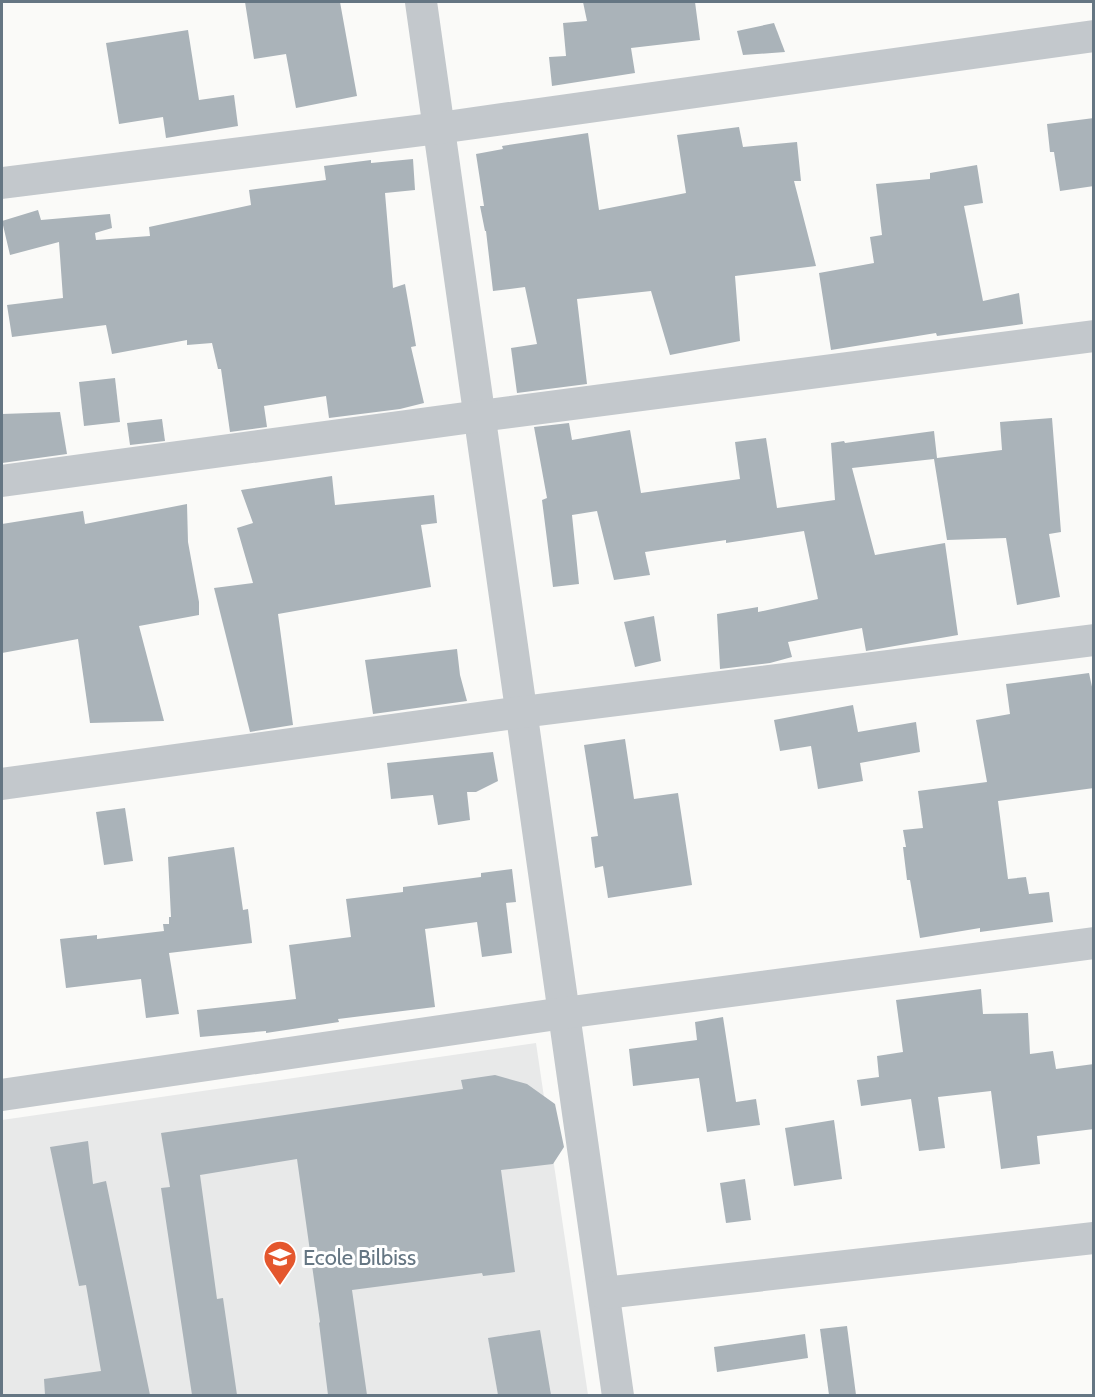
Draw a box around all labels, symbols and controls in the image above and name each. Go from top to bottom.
school or university icon: Ecole Bilbiss [262,1239,298,1286]
place label: Ecole Bilbiss [303,1244,416,1271]

